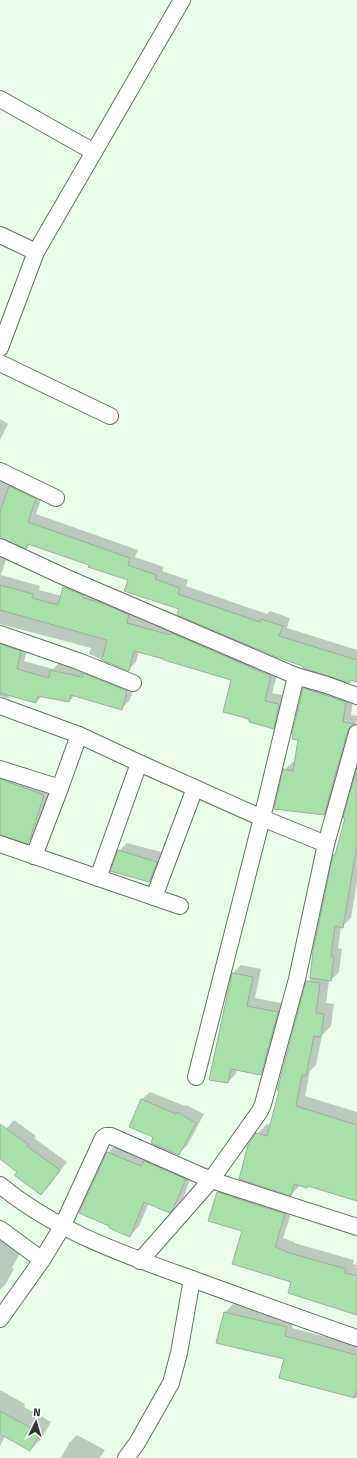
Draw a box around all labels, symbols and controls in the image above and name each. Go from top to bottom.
north arrow [16,1402,56,1442]
text: N [33,1406,41,1419]

